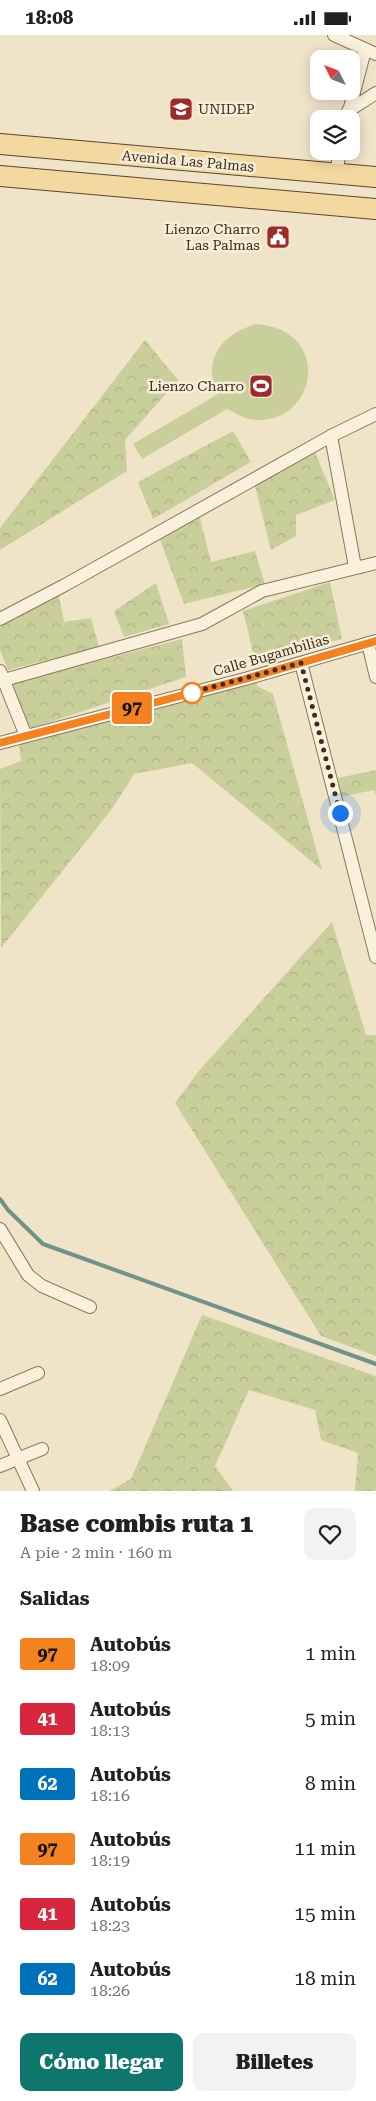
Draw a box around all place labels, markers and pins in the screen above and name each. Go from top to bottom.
school or university icon: UNIDEP [168,96,194,122]
place label: UNIDEP [198,101,255,117]
place label: Lienzo Charro Las Palmas [165,221,260,253]
public building icon: Lienzo Charro Las Palmas [265,224,291,250]
sports icon: Lienzo Charro [248,373,274,399]
place label: Lienzo Charro [149,378,244,394]
unlabelled marker [181,682,203,704]

